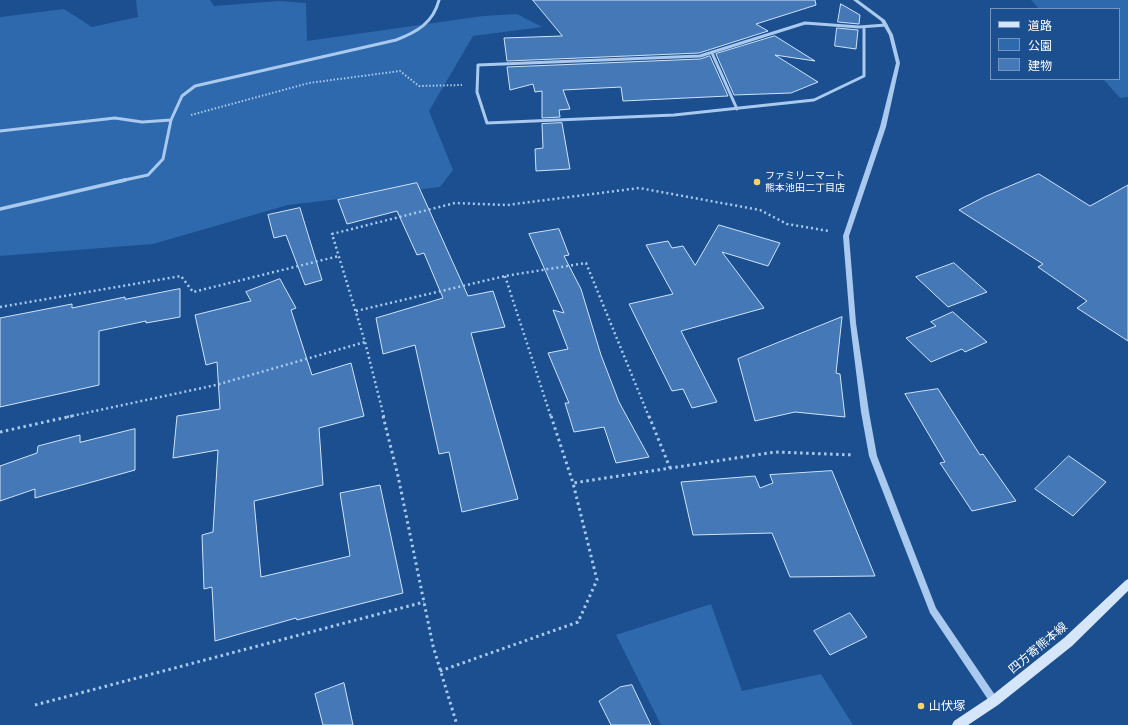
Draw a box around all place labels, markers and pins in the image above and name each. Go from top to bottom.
place label: ファミリーマート 熊本池田二丁目店 [765,170,845,194]
marker: ファミリーマート 熊本池田二丁目店 [752,177,762,187]
place label: 山伏塚 [929,699,965,713]
marker: 山伏塚 [916,701,926,711]

